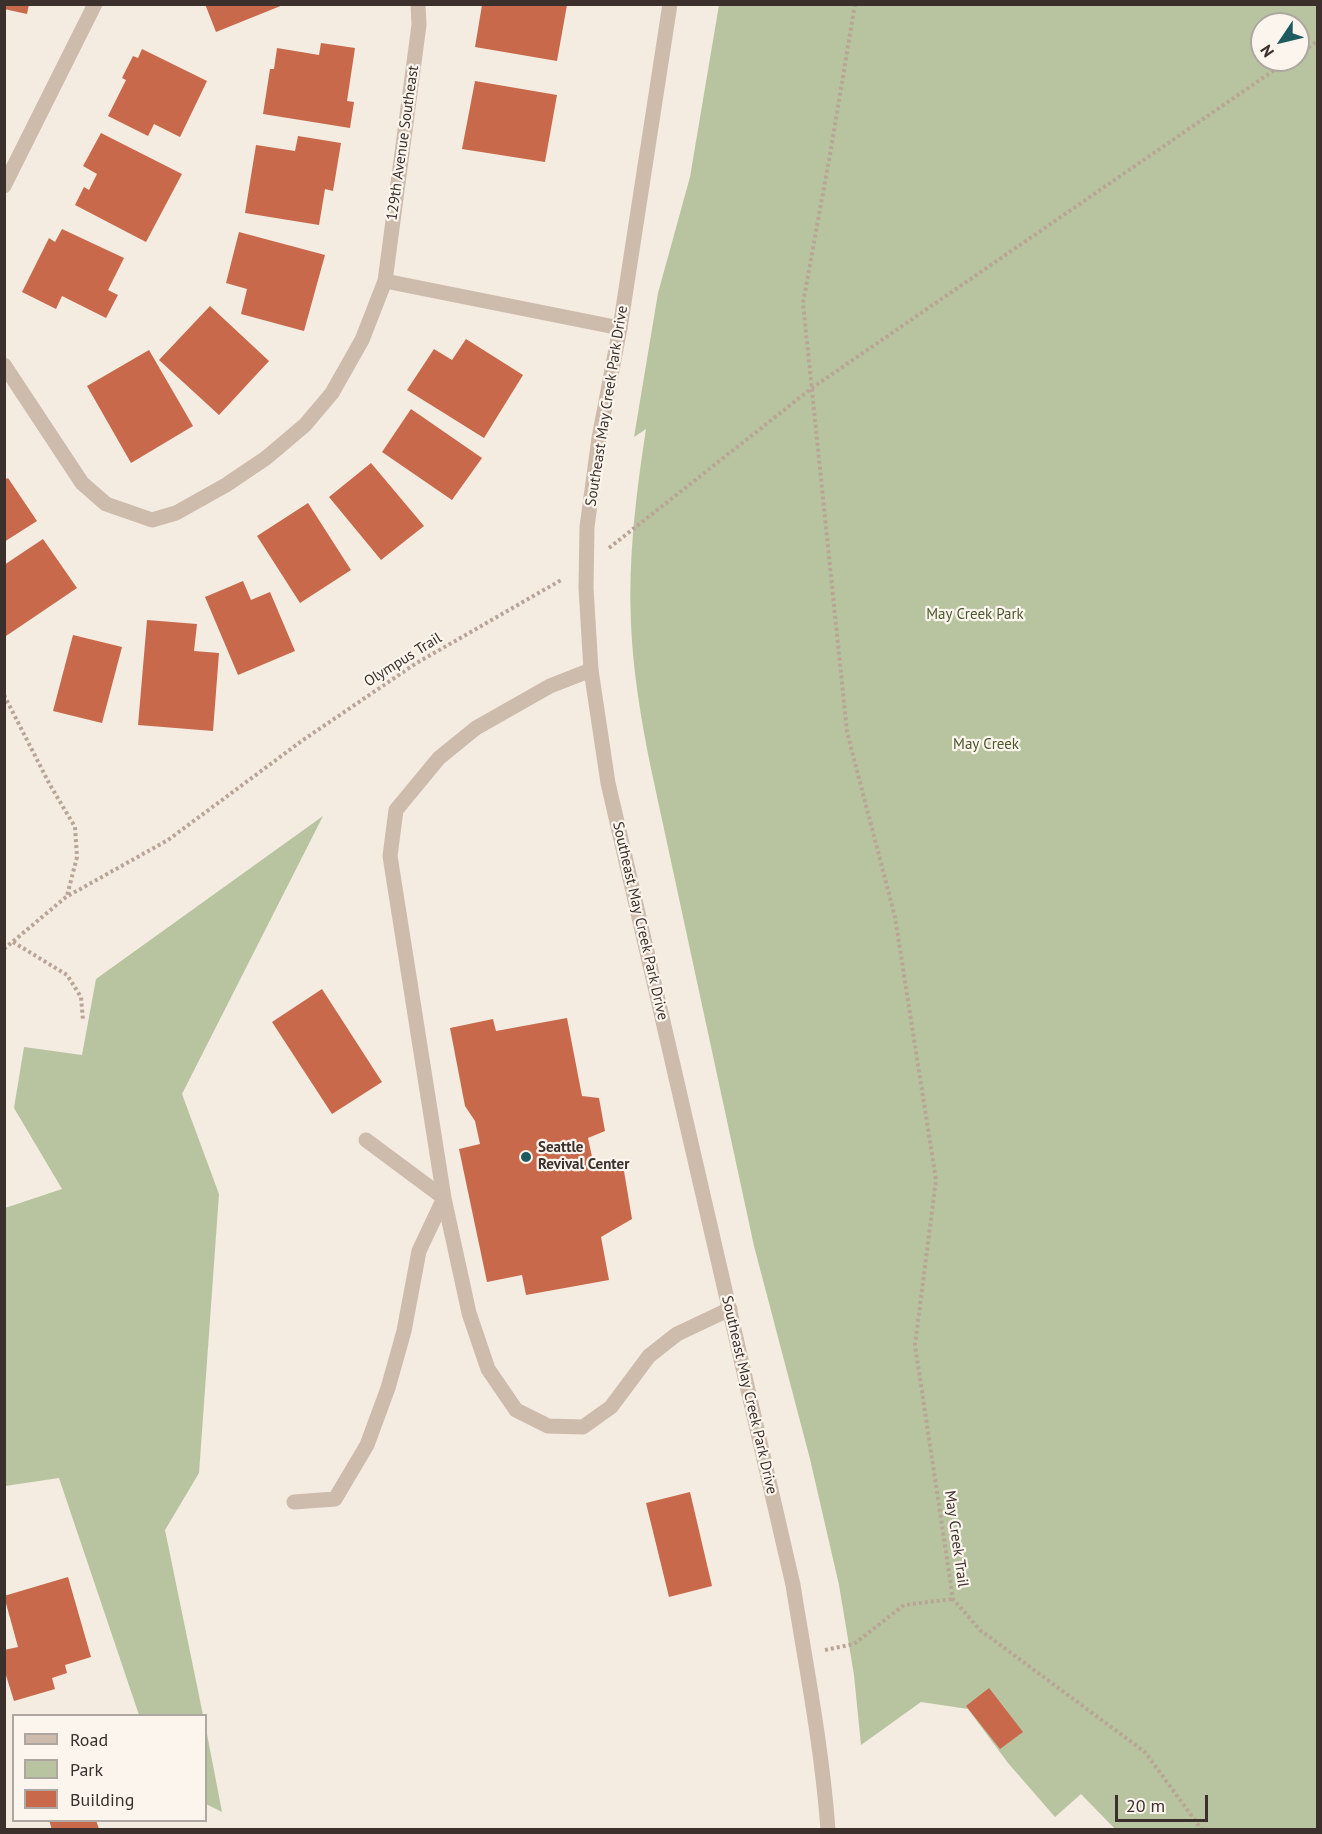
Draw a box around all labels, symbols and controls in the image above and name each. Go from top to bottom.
north arrow [1250,12,1310,72]
text: N [1256,41,1278,61]
street label: 129th Avenue Southeast [383,64,423,222]
street label: Southeast May Creek Park Drive [582,304,632,508]
park label: May Creek Park [926,606,1024,624]
street label: Olympus Trail [361,629,445,691]
park label: May Creek [953,736,1019,754]
street label: Southeast May Creek Park Drive [608,820,672,1022]
place label: Seattle Revival Center [538,1139,629,1174]
marker: Seattle Revival Center [519,1150,533,1164]
street label: Southeast May Creek Park Drive [717,1294,781,1496]
street label: May Creek Trail [940,1489,972,1589]
legend [12,1714,207,1822]
text: Road [70,1728,108,1751]
text: Park [70,1758,103,1781]
scale bar [1118,1783,1211,1821]
text: Building [70,1788,134,1811]
text: 20 m [1126,1794,1165,1817]

